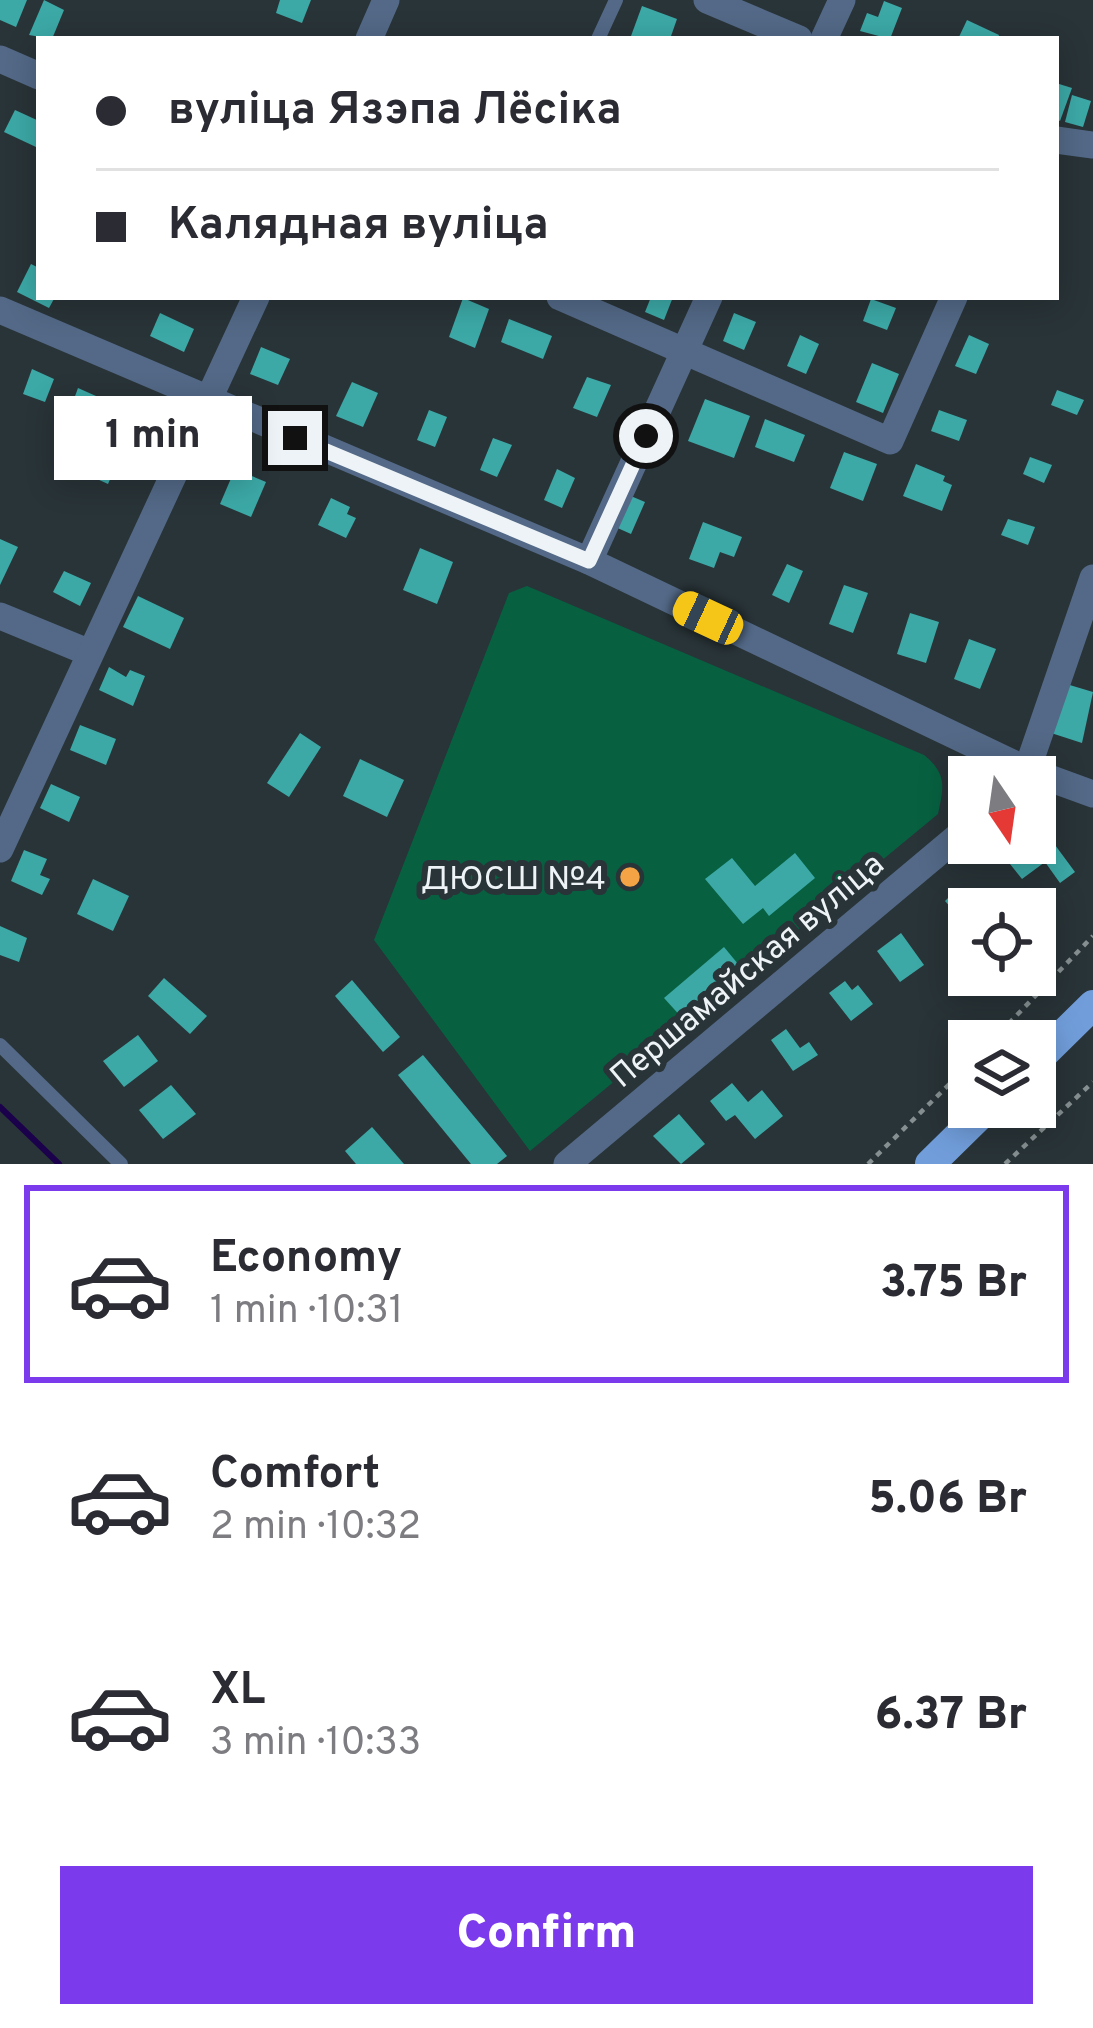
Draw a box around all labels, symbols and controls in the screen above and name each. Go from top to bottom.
text: вуліца Язэпа Лёсіка [168,83,622,140]
text: Калядная вуліца [168,198,549,255]
callout: 1 min [55,396,253,480]
route start [619,409,673,463]
route end [268,411,322,465]
text: 1 min [105,413,201,462]
car [668,586,748,650]
north arrow [948,756,1056,864]
map controls [948,756,1056,1128]
street label: Першамайская вуліца [603,845,894,1099]
place label: ДЮСШ №4 [421,860,606,902]
marker: ДЮСШ №4 [617,864,643,890]
button: locate [948,888,1056,996]
button: layers [948,1020,1056,1128]
icon: car [66,1230,174,1338]
text: Economy [210,1231,402,1288]
text: 3.75 Br [880,1256,1027,1313]
text: 1 min · 10:31 [210,1288,403,1337]
icon: car [66,1446,174,1554]
text: Comfort [210,1447,380,1504]
text: 5.06 Br [869,1472,1027,1529]
text: 2 min · 10:32 [210,1504,421,1553]
icon: car [66,1662,174,1770]
text: XL [210,1663,265,1720]
text: 6.37 Br [874,1688,1027,1745]
text: 3 min · 10:33 [210,1720,421,1769]
button: Confirm [60,1866,1033,2004]

